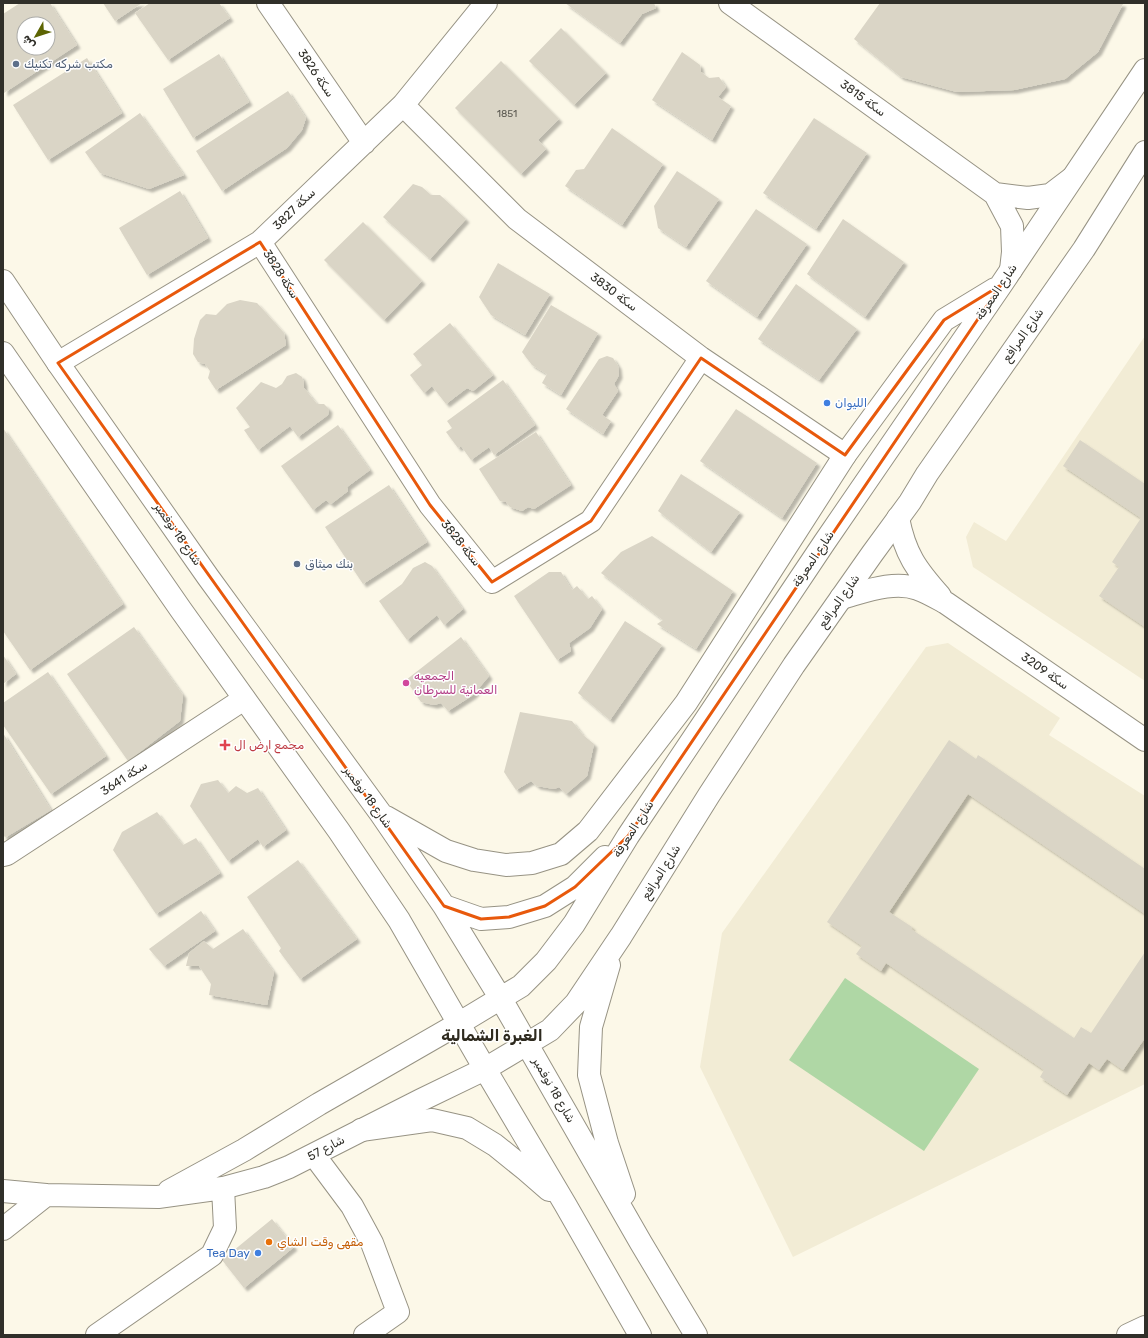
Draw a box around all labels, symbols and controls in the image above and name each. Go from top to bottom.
north arrow [16,16,56,56]
text: ش [19,32,38,51]
street label: سكة 3826 [295,46,337,100]
place label: مكتب شركه تكنيك [24,57,113,72]
marker: مكتب شركه تكنيك [11,59,21,69]
street label: سكة 3815 [838,77,888,119]
house number: 1851 [497,108,517,120]
street label: سكة 3827 [270,185,318,233]
street label: سكة 3828 [260,247,302,301]
street label: شارع المعرفة [972,261,1022,324]
street label: سكة 3830 [588,270,640,314]
street label: شارع المرافع [1000,306,1048,366]
place label: الليوان [835,396,867,411]
marker: الليوان [822,398,832,408]
street label: شارع 18 نوفمبر [149,499,205,569]
street label: سكة 3828 [438,517,484,569]
street label: شارع المعرفة [789,528,839,591]
place label: بنك ميثاق [305,557,353,571]
marker: بنك ميثاق [292,559,302,569]
street label: شارع المرافع [816,572,864,632]
street label: سكة 3209 [1019,650,1071,692]
place label: الجمعيه العمانية للسرطان [414,669,498,698]
marker: الجمعيه العمانية للسرطان [401,678,411,688]
place label: مجمع ارض ال [234,738,304,754]
marker: مجمع ارض ال [219,739,231,751]
street label: سكة 3641 [98,758,150,798]
street label: شارع 18 نوفمبر [339,762,395,832]
street label: شارع المعرفة [609,798,658,861]
street label: شارع المرافع [639,842,685,903]
district label: الغبرة الشمالية [441,1026,543,1045]
street label: شارع 18 نوفمبر [527,1054,578,1126]
street label: شارع 57 [305,1132,348,1165]
place label: مقهى وقت الشاي [277,1235,364,1250]
marker: مقهى وقت الشاي [264,1237,274,1247]
place label: Tea Day [207,1246,250,1260]
marker: Tea Day [253,1248,263,1258]

